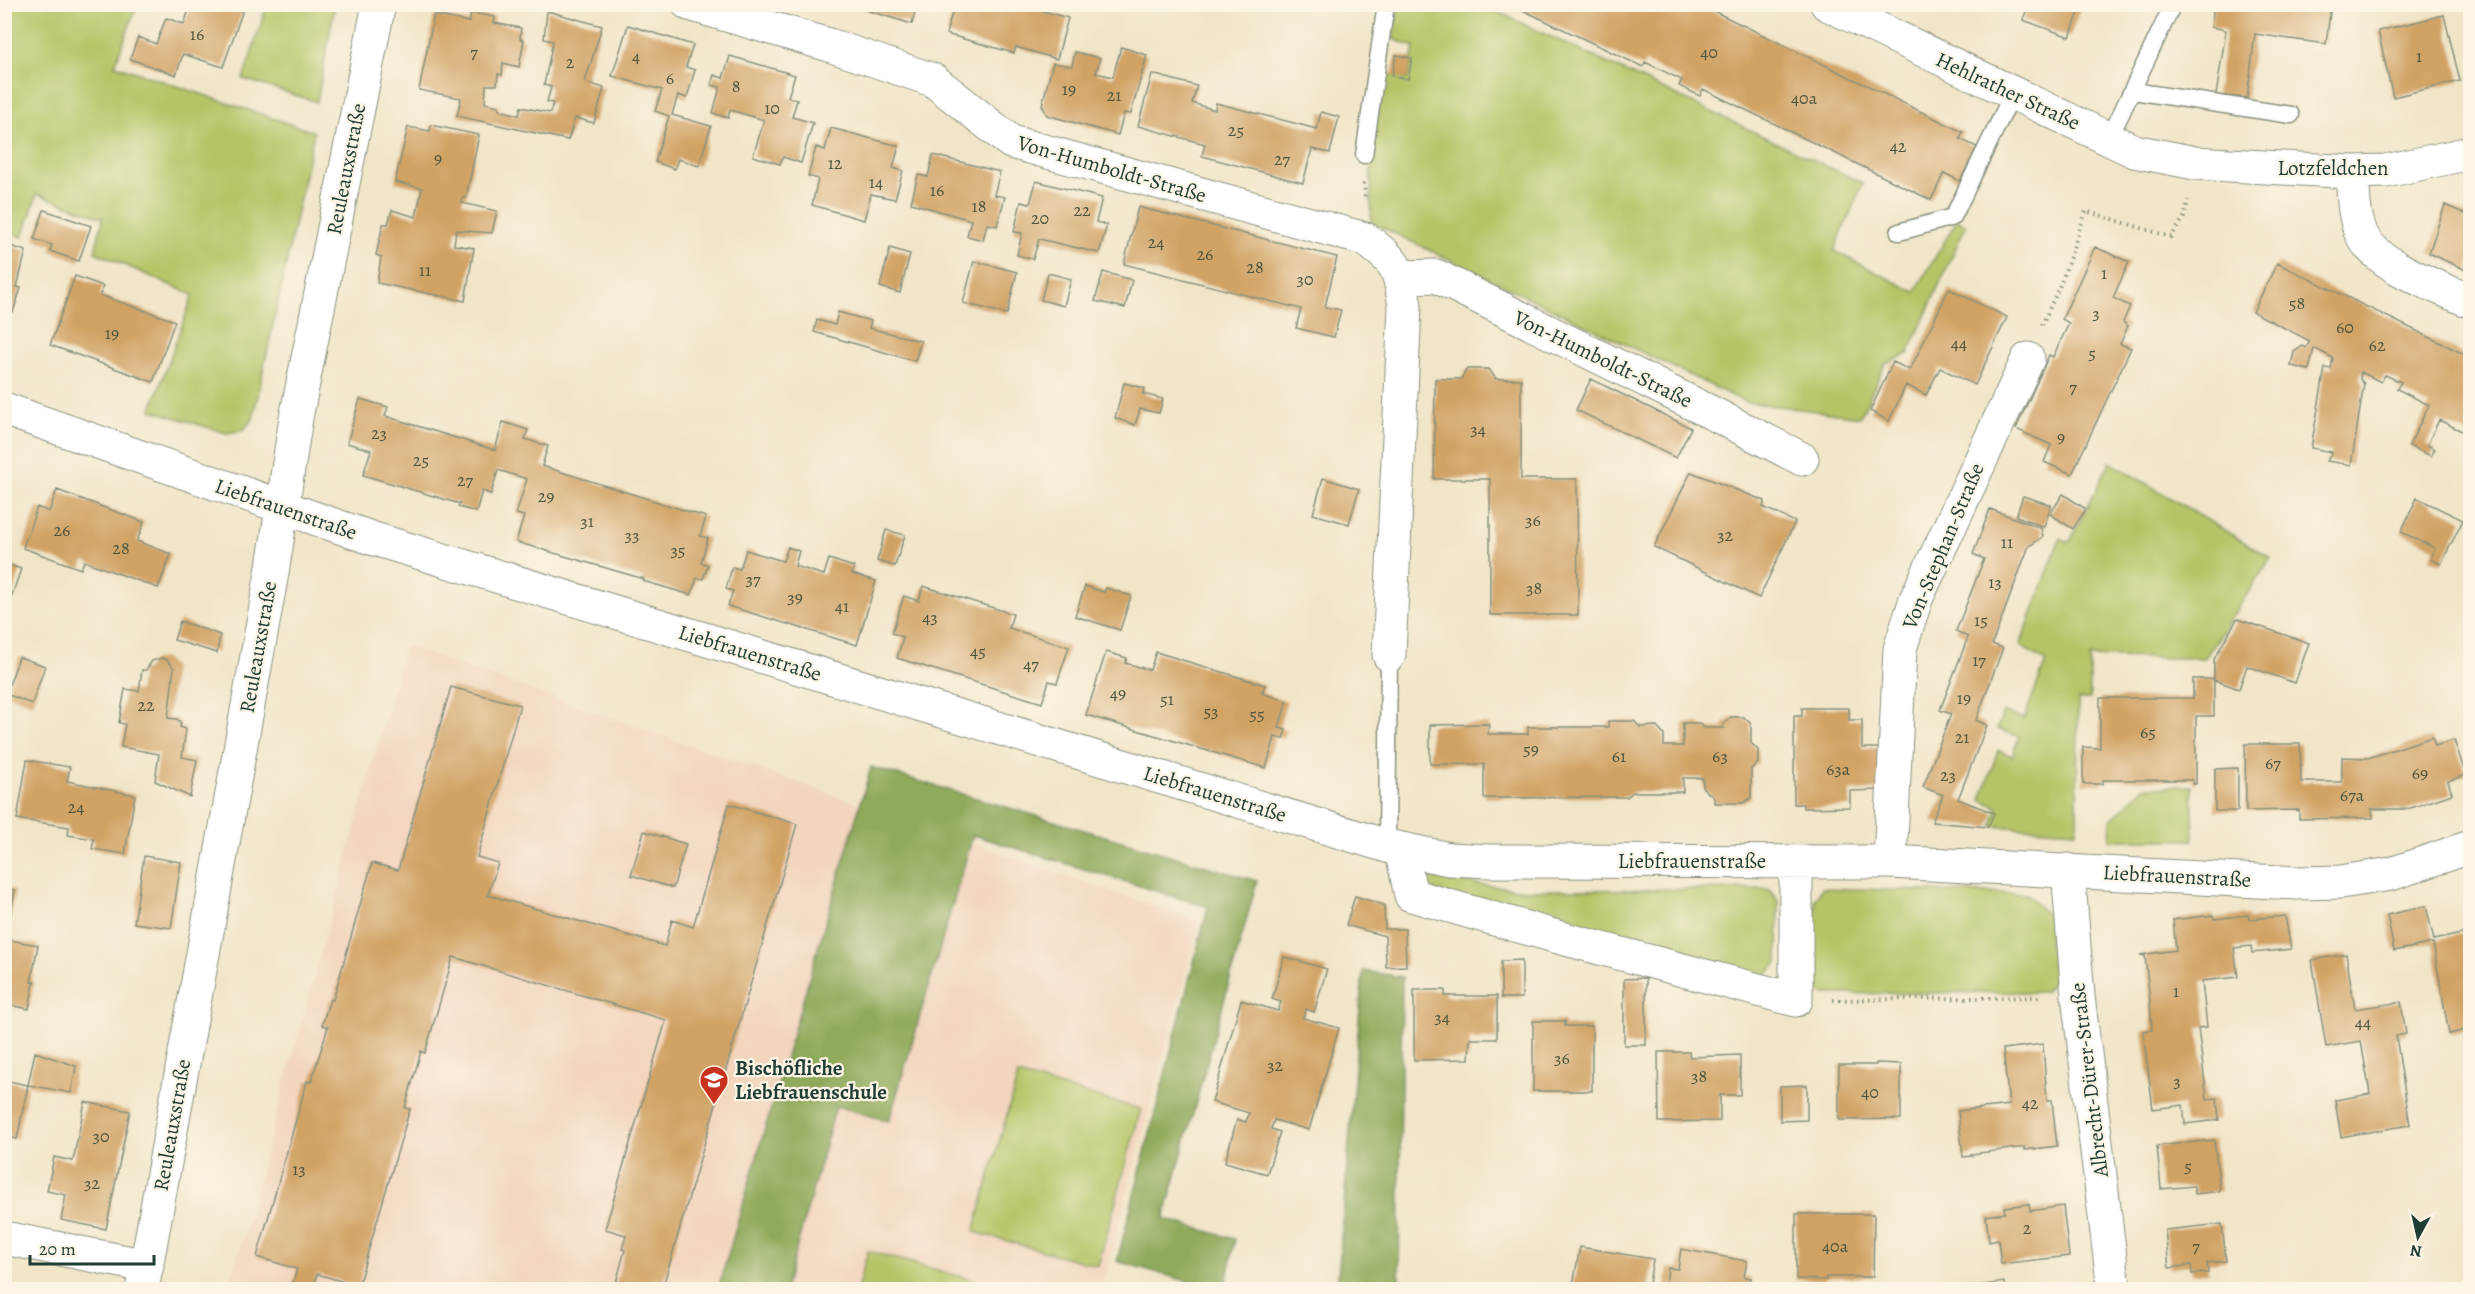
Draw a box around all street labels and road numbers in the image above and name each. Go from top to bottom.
street label: Hehlrather Straße [1931,45,2085,137]
street label: Reuleauxstraße [320,101,372,237]
street label: Von-Humboldt-Straße [1013,128,1210,209]
street label: Lotzfeldchen [2277,154,2389,182]
street label: Von-Humboldt-Straße [1508,303,1697,414]
street label: Von-Stephan-Straße [1895,459,1991,634]
street label: Liebfrauenstraße [211,472,361,546]
street label: Reuleauxstraße [233,579,283,715]
street label: Liebfrauenstraße [675,618,825,688]
street label: Liebfrauenstraße [1140,759,1290,829]
street label: Liebfrauenstraße [1618,847,1766,875]
street label: Liebfrauenstraße [2102,858,2252,894]
street label: Albrecht-Dürer-Straße [2063,981,2115,1180]
street label: Reuleauxstraße [147,1057,197,1193]

